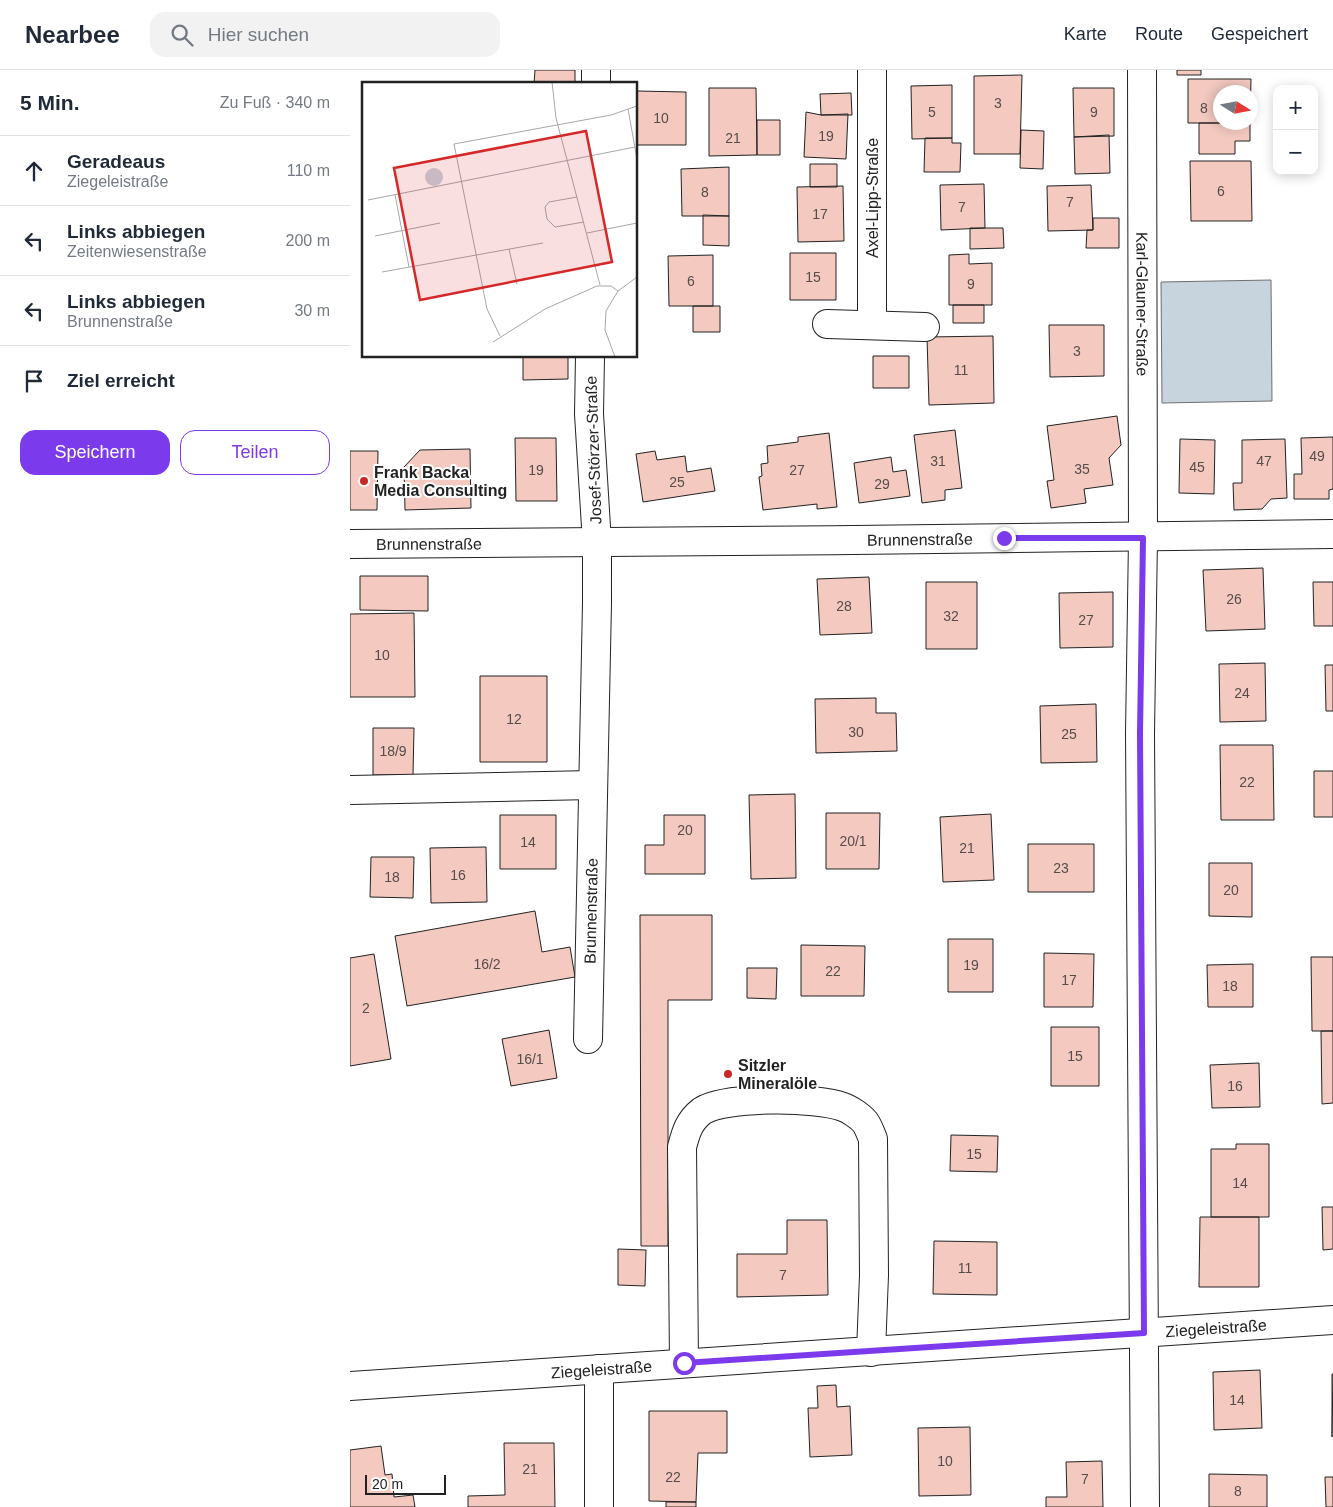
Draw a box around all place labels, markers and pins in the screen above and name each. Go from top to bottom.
place label: Frank Backa Media Consulting [374,464,507,499]
marker: Frank Backa Media Consulting [358,475,370,487]
place label: Sitzler Mineralöle [738,1057,817,1092]
marker: Sitzler Mineralöle [722,1068,734,1080]

